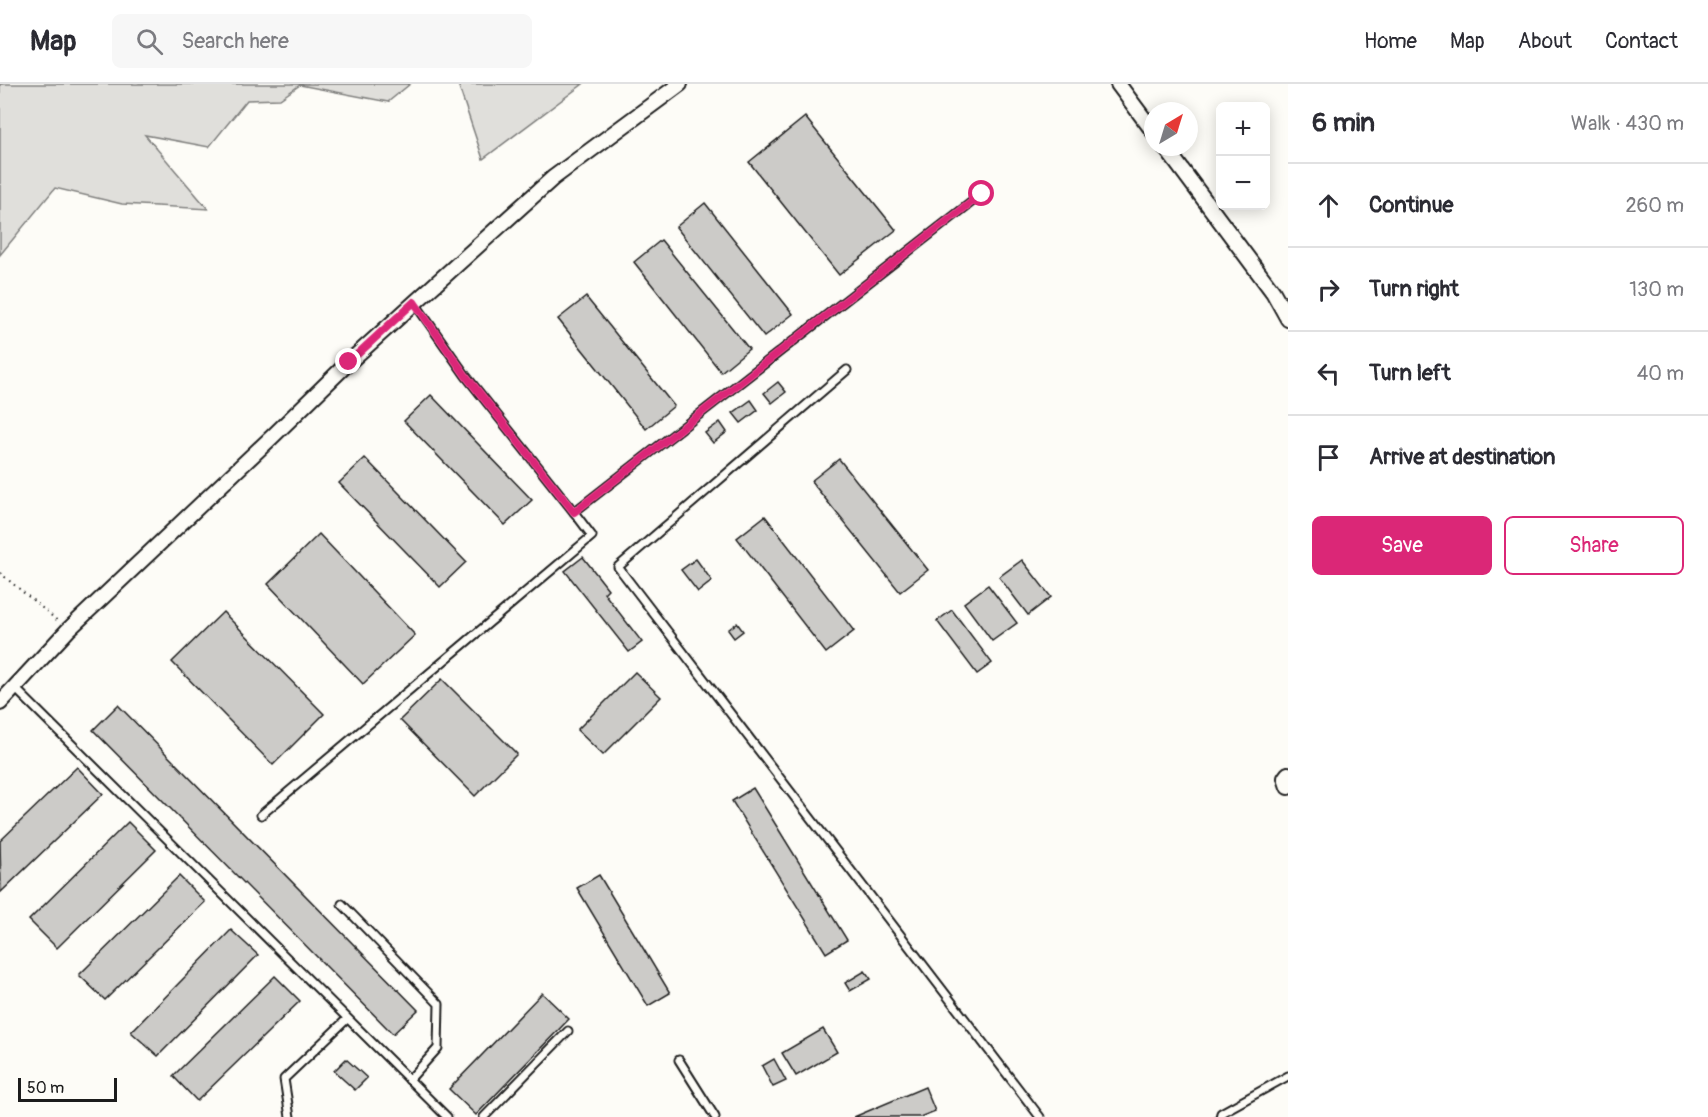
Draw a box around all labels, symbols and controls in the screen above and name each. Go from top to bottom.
search box [112,14,532,68]
text: Map [30,24,76,59]
icon: search [133,25,166,58]
text: Search here [181,27,289,55]
text: Home [1364,28,1417,55]
text: Map [1450,28,1485,55]
text: About [1518,28,1572,55]
text: Contact [1605,28,1678,55]
north arrow [1144,102,1198,156]
map controls [1216,102,1270,210]
button: + [1216,102,1270,156]
text: 6 min [1312,107,1375,139]
text: Walk · 430 m [1571,111,1684,136]
button: − [1216,156,1270,210]
route start [968,180,994,206]
icon: ahead [1312,189,1345,222]
text: Continue [1369,191,1453,219]
text: 260 m [1625,193,1684,218]
icon: right [1312,273,1345,306]
text: Turn right [1369,275,1459,303]
text: 130 m [1629,277,1684,302]
route end [335,348,361,374]
icon: left [1312,357,1345,390]
text: Turn left [1369,359,1451,387]
text: 40 m [1637,361,1684,386]
icon: arrive [1312,441,1345,474]
text: Arrive at destination [1369,443,1555,471]
button: Save [1312,516,1492,575]
button: Share [1504,516,1684,575]
scale bar [18,1075,117,1102]
text: 50 m [27,1078,64,1098]

